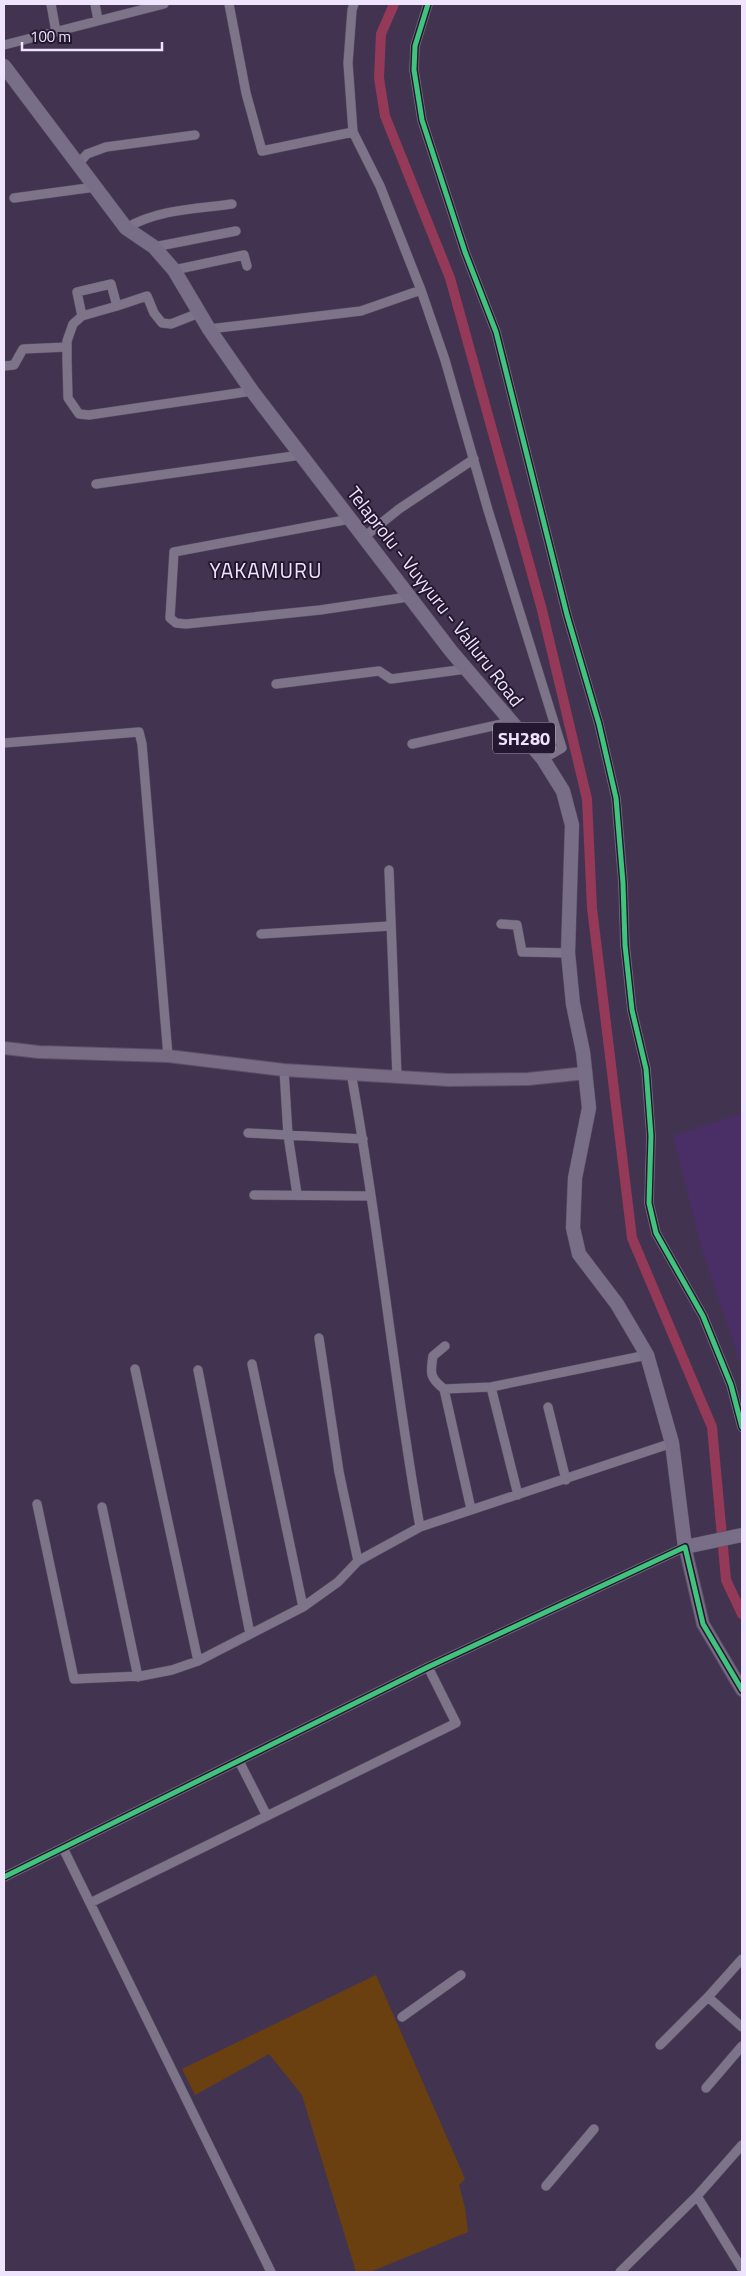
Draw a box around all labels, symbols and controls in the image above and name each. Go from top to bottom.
scale bar [22,20,162,52]
text: 100 m [30,25,71,48]
street label: Telaprolu - Vuyyuru - Valluru Road [341,480,531,712]
district label: YAKAMURU [210,554,322,586]
road number: SH280 [493,722,555,754]

